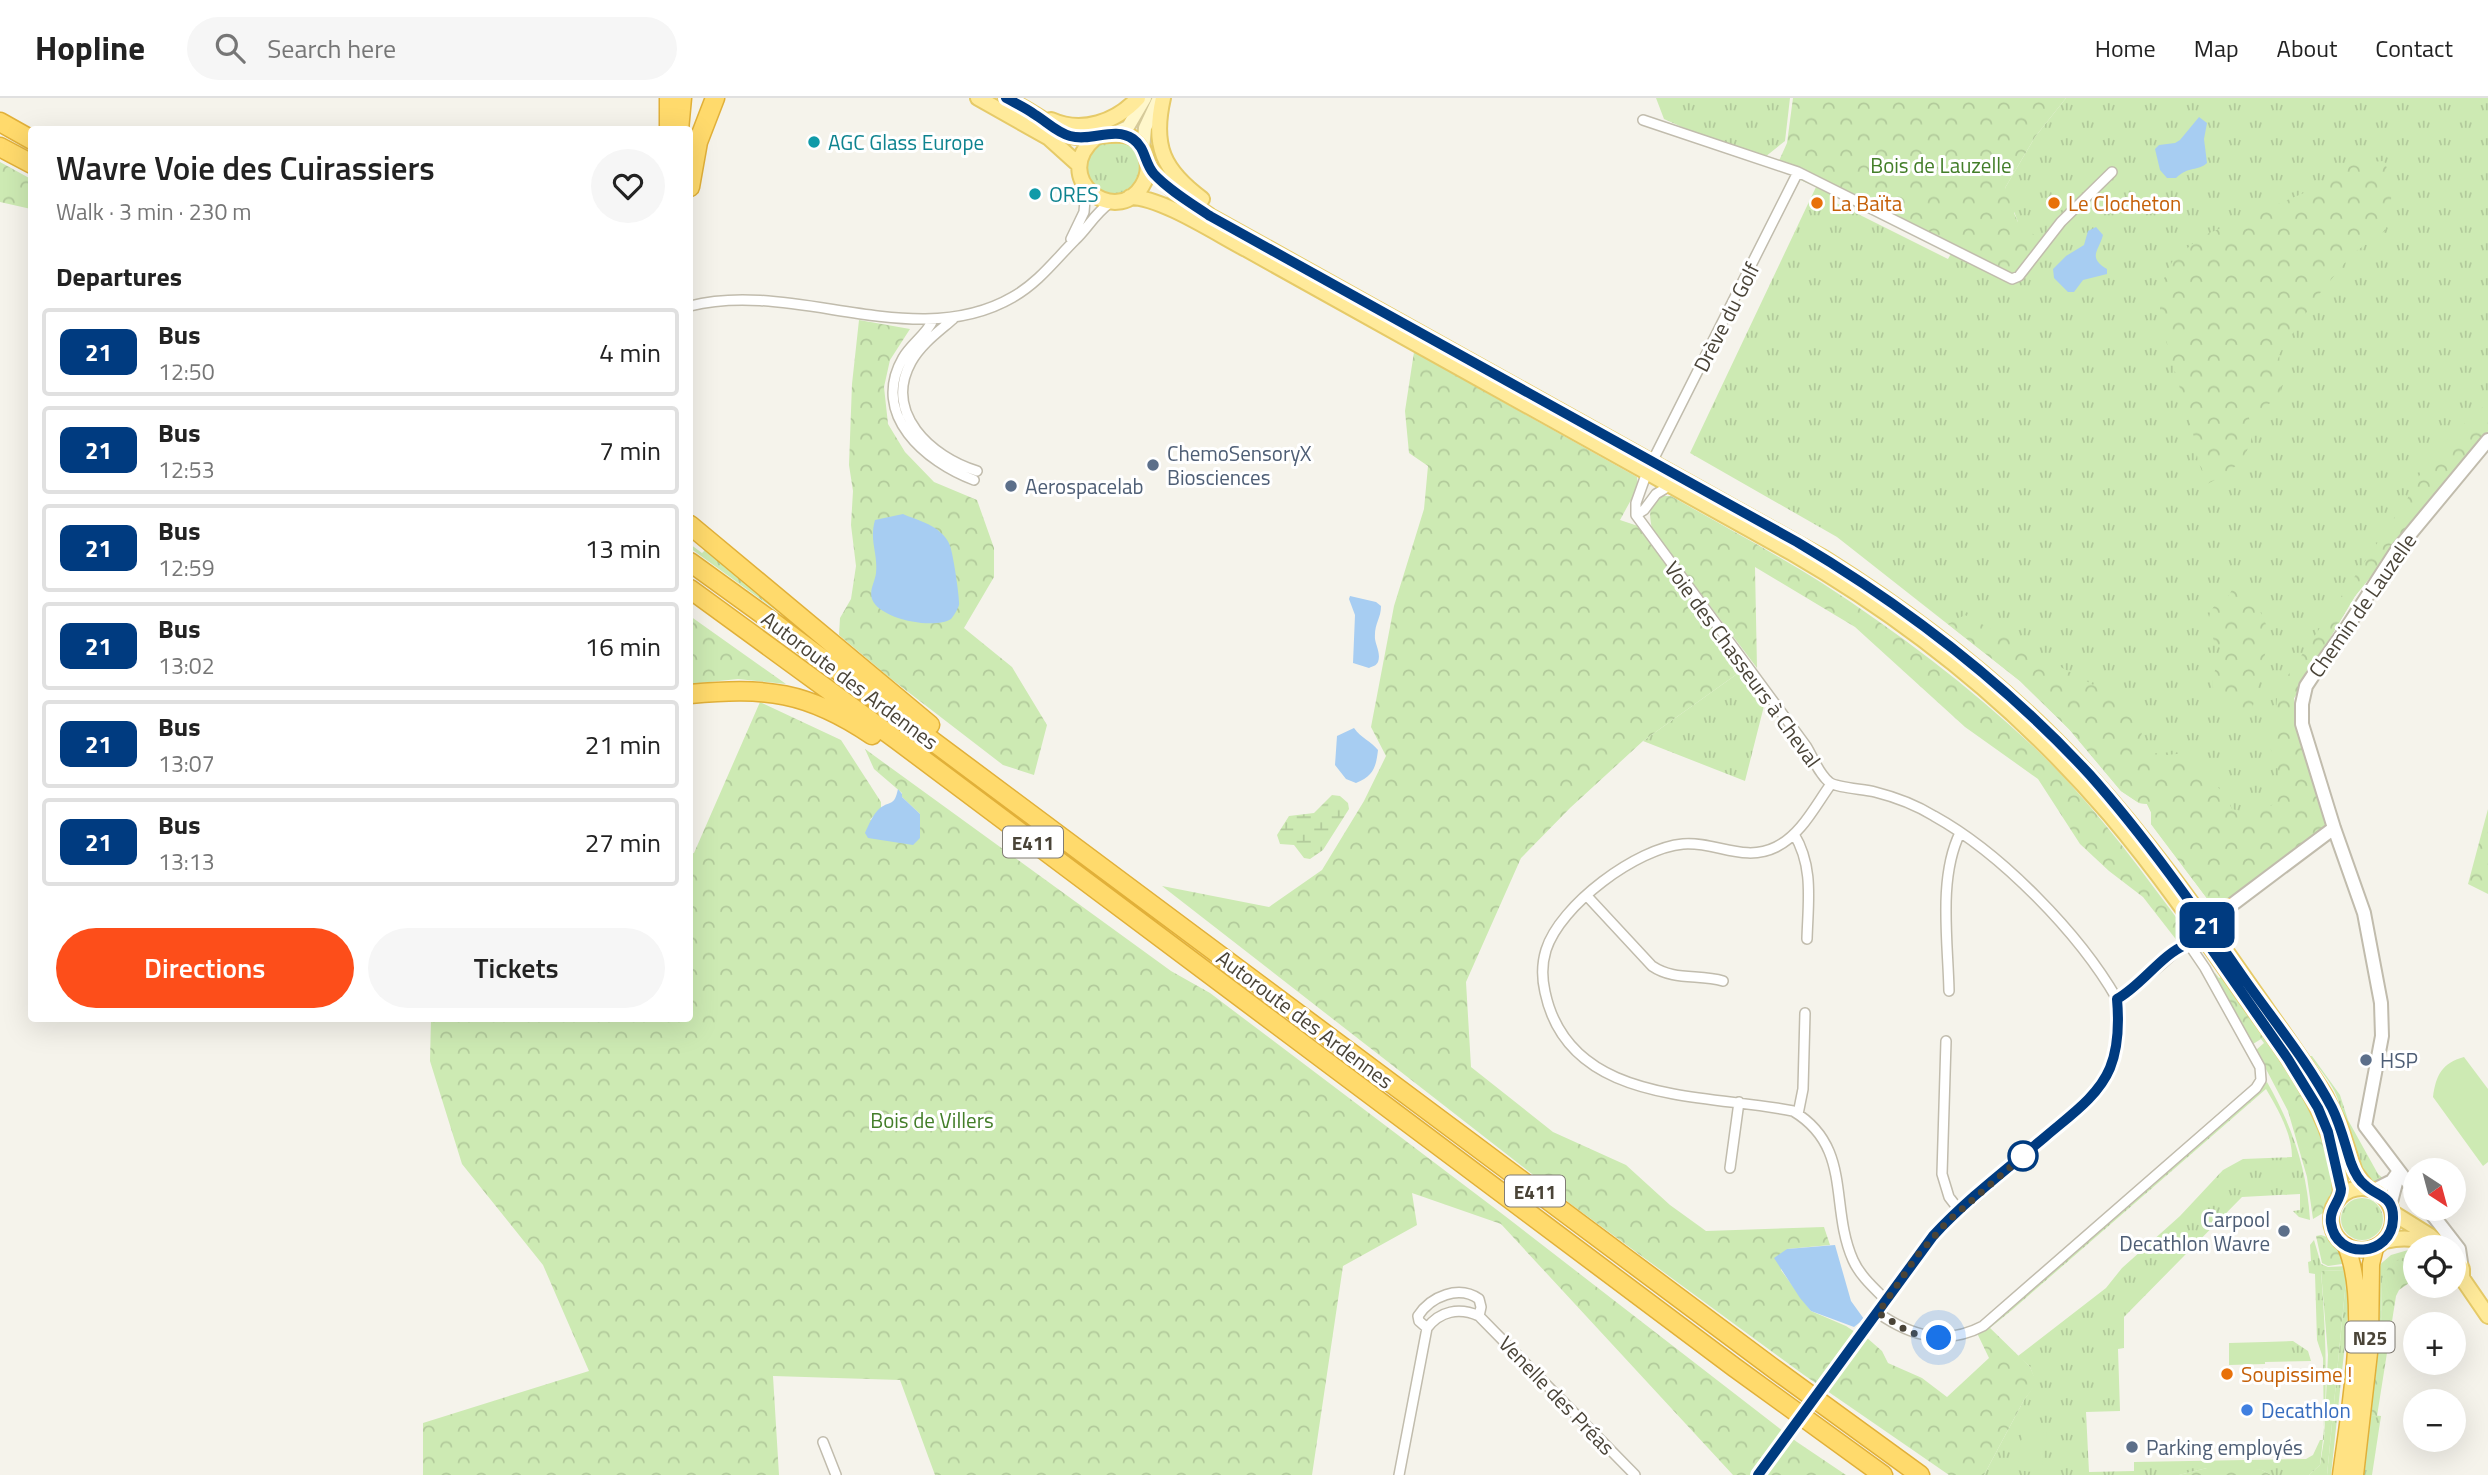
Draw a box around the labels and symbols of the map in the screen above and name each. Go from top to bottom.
place label: AGC Glass Europe [828,126,984,158]
marker: AGC Glass Europe [806,134,822,150]
park label: Bois de Lauzelle [1870,149,2012,181]
place label: ORES [1049,178,1099,210]
marker: ORES [1027,186,1043,202]
place label: La Baïta [1831,187,1903,219]
place label: Le Clocheton [2068,187,2181,219]
marker: La Baïta [1809,195,1825,211]
marker: Le Clocheton [2046,195,2062,211]
street label: Drève du Golf [1685,257,1767,377]
place label: ChemoSensoryX Biosciences [1167,437,1312,493]
marker: ChemoSensoryX Biosciences [1145,457,1161,473]
place label: Aerospacelab [1025,470,1144,502]
marker: Aerospacelab [1003,478,1019,494]
street label: Chemin de Lauzelle [2300,526,2424,684]
street label: Voie des Chasseurs à Cheval [1657,554,1829,774]
street label: Autoroute des Ardennes [755,603,945,757]
road number: E411 [1003,827,1063,858]
line badge: 21 [2176,902,2238,948]
street label: Autoroute des Ardennes [1210,942,1400,1096]
place label: HSP [2380,1044,2418,1076]
marker: HSP [2358,1052,2374,1068]
park label: Bois de Villers [870,1104,994,1136]
unlabelled marker [2008,1141,2038,1171]
north arrow [2403,1158,2466,1222]
road number: E411 [1505,1176,1565,1206]
place label: Carpool Decathlon Wavre [2119,1203,2270,1259]
marker: Carpool Decathlon Wavre [2276,1223,2292,1239]
your location [1921,1320,1956,1355]
road number: N25 [2346,1322,2394,1352]
street label: Venelle des Préas [1491,1328,1623,1462]
place label: Soupissime ! [2241,1358,2352,1390]
marker: Soupissime ! [2219,1366,2235,1382]
place label: Decathlon [2261,1394,2351,1426]
marker: Decathlon [2239,1402,2255,1418]
place label: Parking employés [2146,1431,2303,1463]
marker: Parking employés [2124,1439,2140,1455]

